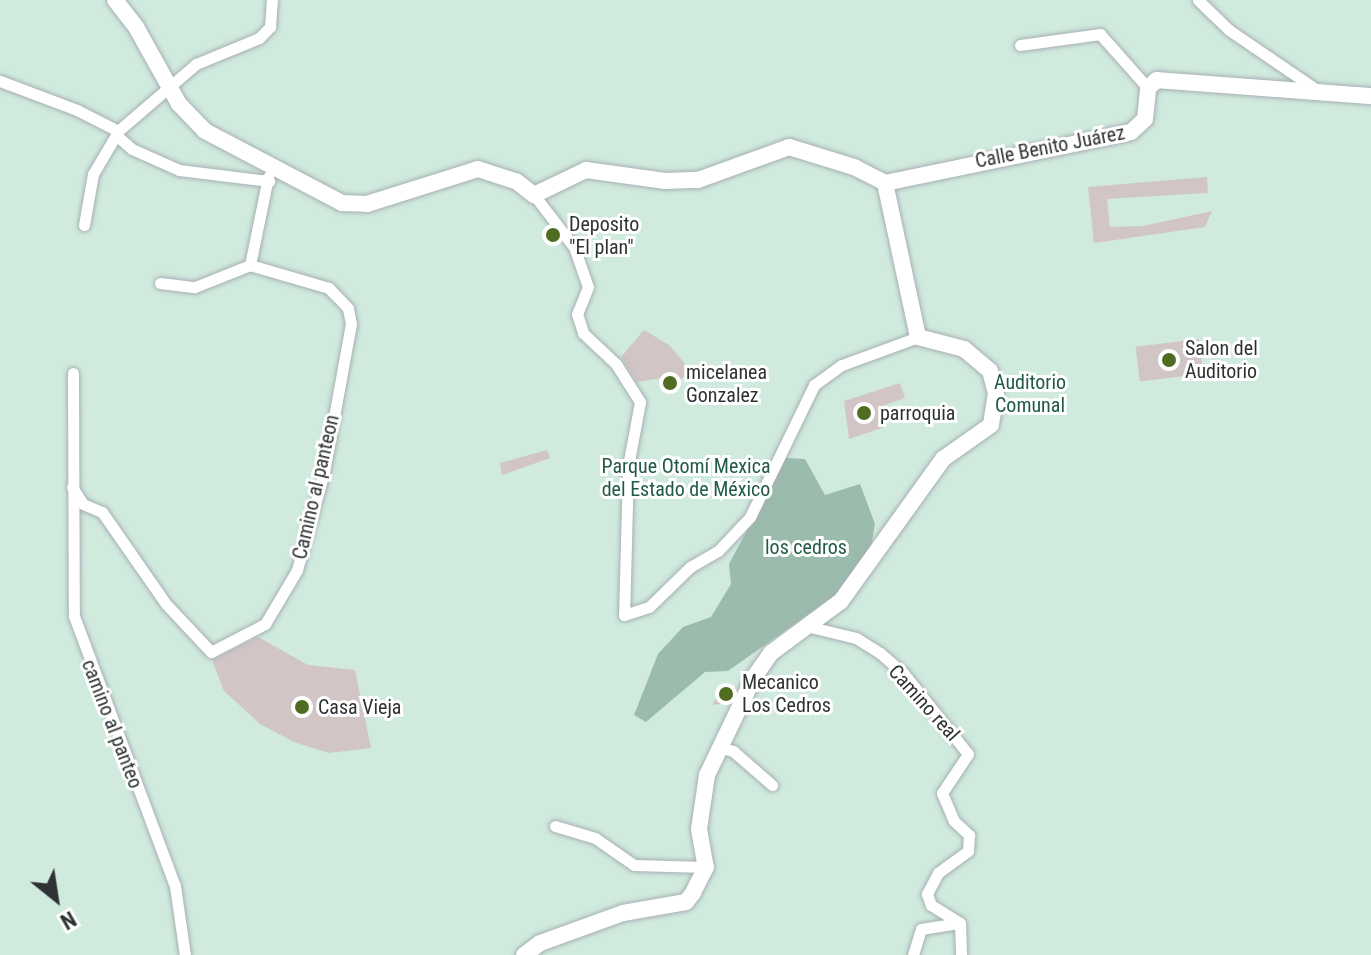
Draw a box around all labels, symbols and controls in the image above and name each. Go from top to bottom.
street label: Calle Benito Juárez [973,121,1127,173]
place label: Deposito "El plan" [569,212,639,259]
marker: Deposito "El plan" [544,226,562,244]
place label: Salon del Auditorio [1185,336,1258,383]
marker: Salon del Auditorio [1160,351,1178,369]
place label: micelanea Gonzalez [686,360,767,407]
park label: Auditorio Comunal [994,370,1066,417]
marker: micelanea Gonzalez [661,374,679,392]
place label: parroquia [880,401,955,425]
marker: parroquia [855,404,873,422]
street label: Camino al panteon [288,412,344,562]
park label: Parque Otomí Mexica del Estado de México [602,454,770,501]
park label: los cedros [765,535,847,559]
street label: camino al panteo [76,656,148,792]
street label: Camino real [884,660,964,746]
place label: Mecanico Los Cedros [742,670,831,717]
marker: Mecanico Los Cedros [717,685,735,703]
place label: Casa Vieja [318,695,401,719]
marker: Casa Vieja [293,698,311,716]
north arrow [16,859,96,939]
text: N [56,906,80,934]

